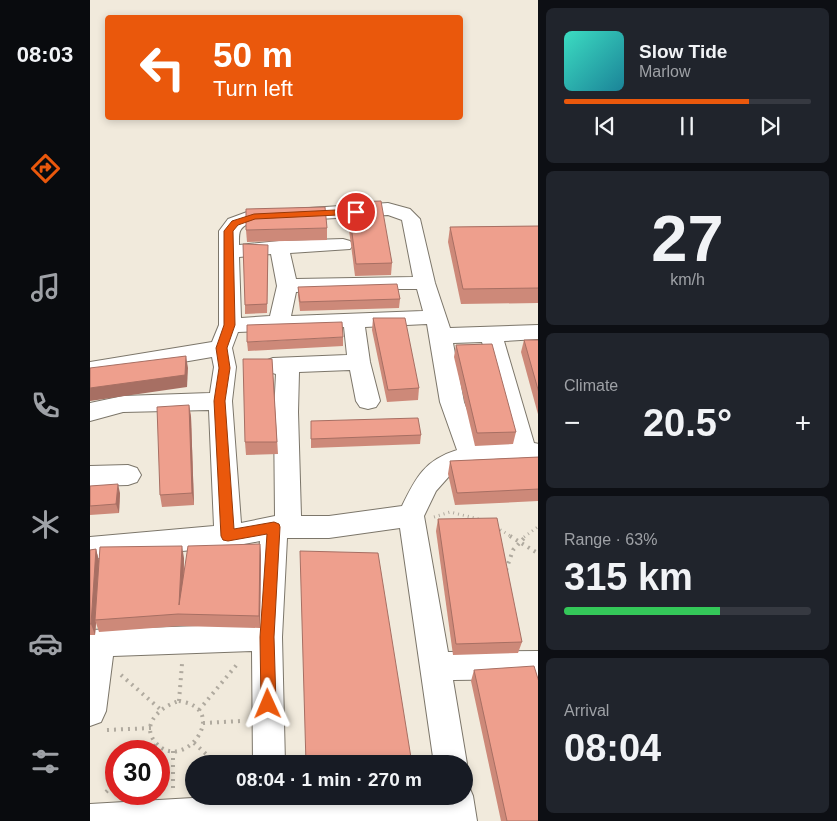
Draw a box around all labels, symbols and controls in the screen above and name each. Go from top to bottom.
icon: left [130,35,195,100]
text: 50 m [213,35,293,74]
text: Slow Tide [639,41,727,62]
text: 08:03 [17,42,73,67]
text: Marlow [639,63,691,80]
text: Turn left [213,76,293,101]
icon: previous [591,112,619,140]
icon: pause [673,112,701,140]
icon: next [756,112,784,140]
icon: directions [28,151,63,186]
pin [335,191,377,233]
icon: arrive [342,198,370,226]
text: 27 [651,202,724,275]
icon: music [28,270,63,305]
text: km/h [670,271,705,288]
text: Climate [564,377,618,394]
icon: phone [28,388,63,423]
text: 20.5° [643,402,732,444]
text: − [564,407,580,438]
text: + [795,407,811,438]
icon: climate [28,507,63,542]
text: Range · 63% [564,531,657,548]
text: 315 km [564,556,693,598]
icon: car [28,626,63,661]
position arrow [241,677,293,729]
text: Arrival [564,702,609,719]
text: 08:04 [564,727,661,769]
speed limit sign: 30 [105,740,170,805]
icon: filters [28,744,63,779]
text: 08:04 · 1 min · 270 m [236,769,422,790]

